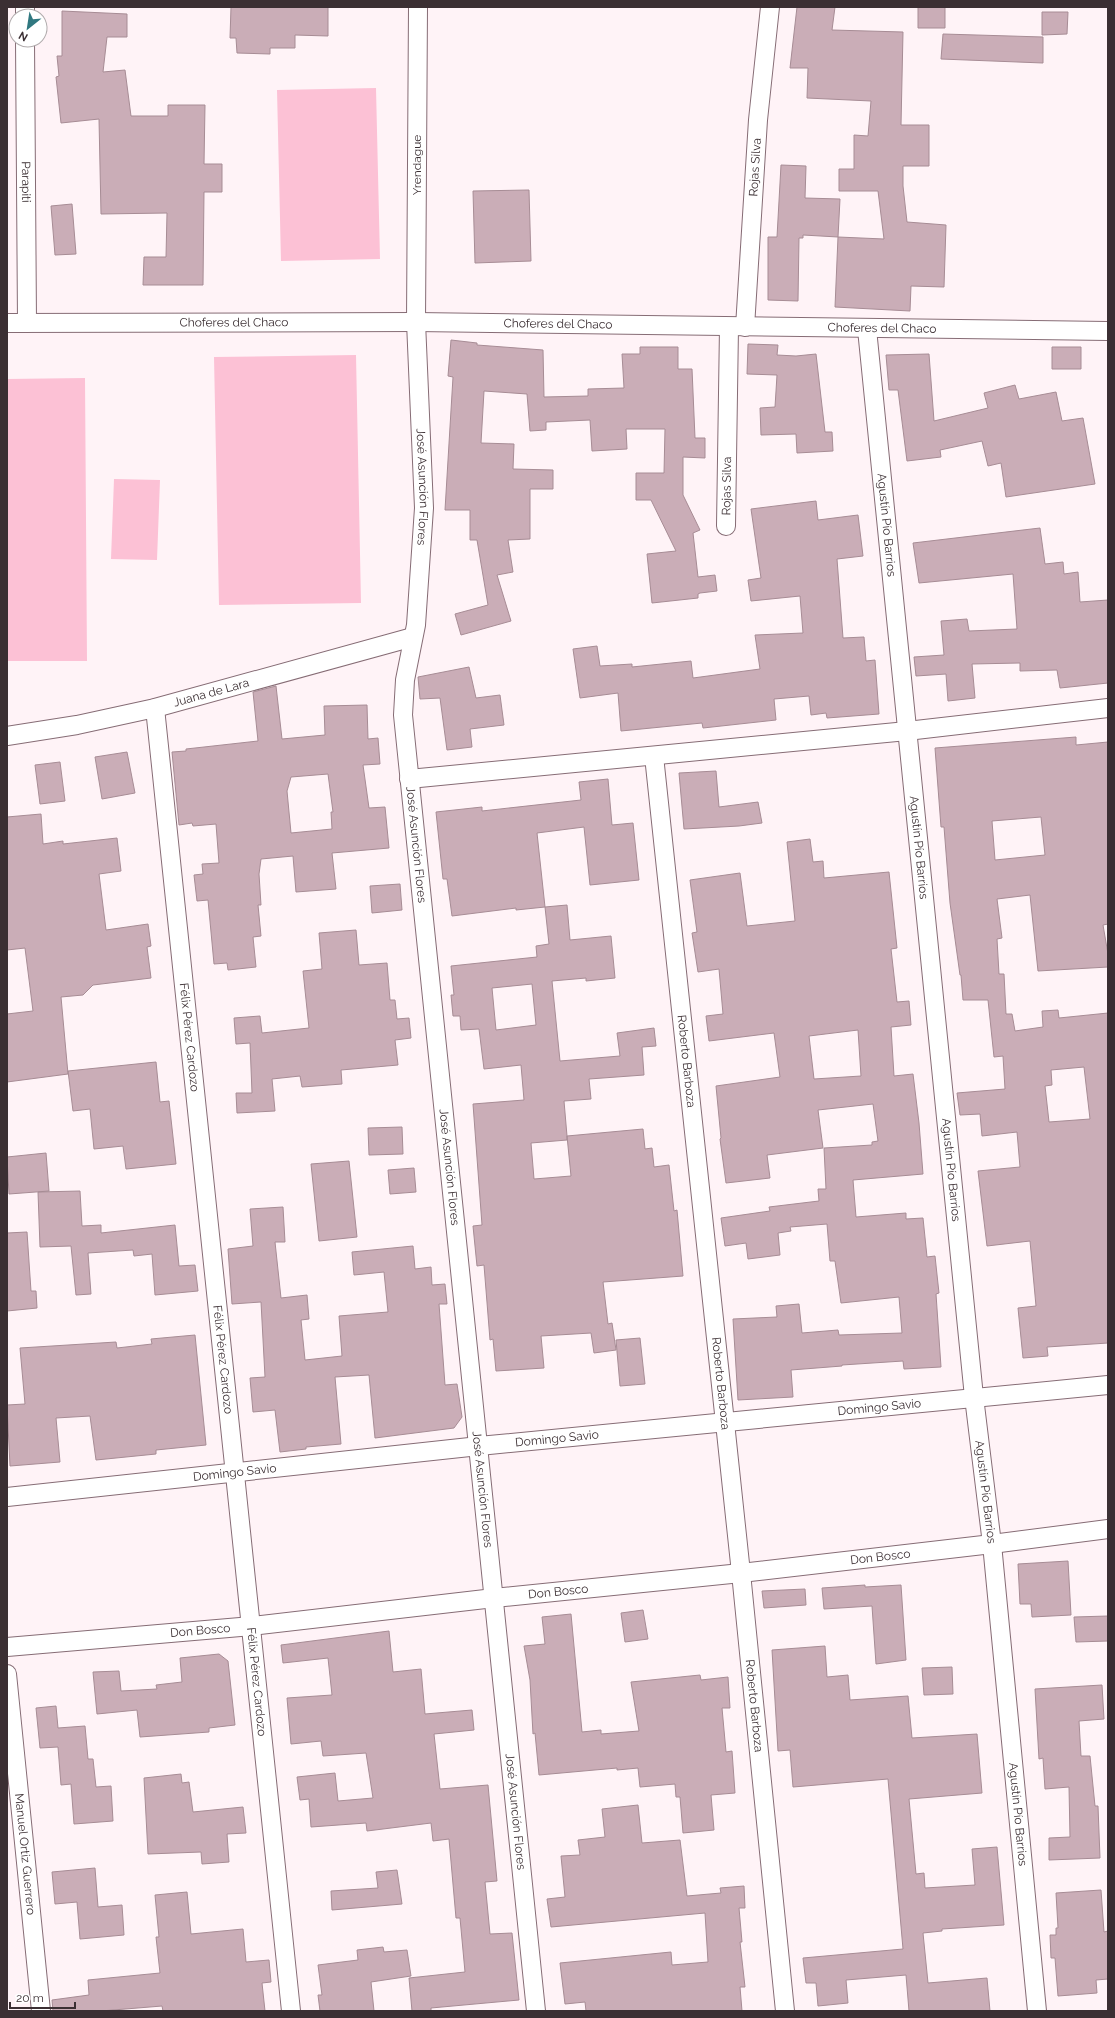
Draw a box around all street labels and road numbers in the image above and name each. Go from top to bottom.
street label: Yrendague [410,135,424,195]
street label: Rojas Silva [746,138,764,197]
street label: Parapiti [19,161,33,203]
street label: Choferes del Chaco [179,315,289,330]
street label: Choferes del Chaco [503,316,613,332]
street label: Choferes del Chaco [827,320,937,336]
street label: José Asunción Flores [414,428,431,546]
street label: Rojas Silva [719,457,734,515]
street label: Agustín Pío Barrios [874,473,899,578]
street label: Juana de Lara [172,675,251,710]
street label: José Asunción Flores [403,786,429,904]
street label: Agustín Pío Barrios [907,795,931,900]
street label: Félix Pérez Cardozo [177,982,202,1092]
street label: Roberto Barboza [675,1014,698,1108]
street label: José Asunción Flores [436,1108,462,1226]
street label: Agustín Pío Barrios [939,1117,963,1222]
street label: Félix Pérez Cardozo [210,1304,236,1415]
street label: Roberto Barboza [709,1336,733,1431]
street label: Domingo Savio [837,1396,922,1418]
street label: Domingo Savio [514,1427,599,1449]
street label: José Asunción Flores [470,1430,495,1549]
street label: Agustín Pío Barrios [972,1440,999,1545]
street label: Domingo Savio [192,1461,277,1484]
street label: Don Bosco [849,1546,911,1567]
street label: Don Bosco [527,1582,589,1602]
street label: Don Bosco [170,1621,231,1640]
street label: Félix Pérez Cardozo [244,1627,269,1737]
street label: Roberto Barboza [743,1659,766,1753]
street label: José Asunción Flores [503,1753,529,1871]
street label: Agustín Pío Barrios [1006,1762,1030,1867]
street label: Manuel Ortiz Guerrero [12,1793,38,1916]

